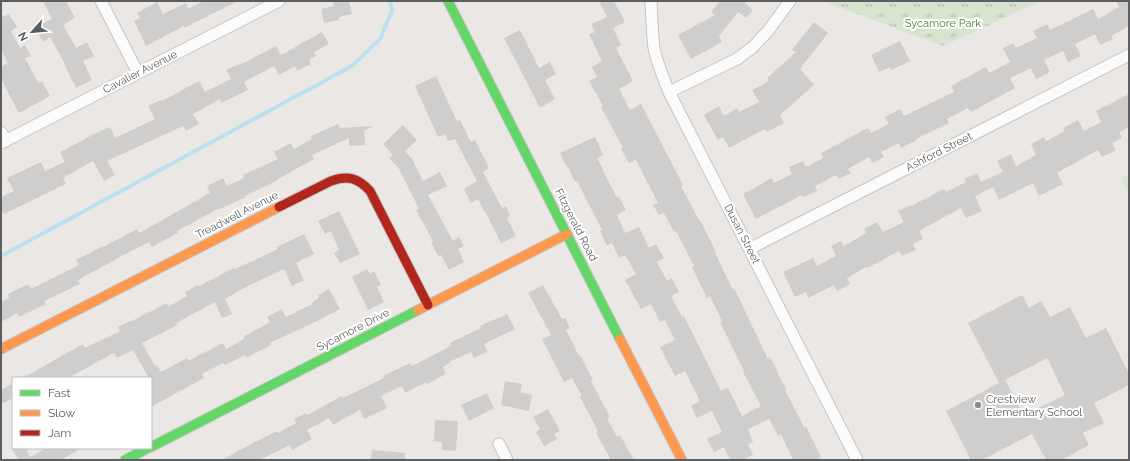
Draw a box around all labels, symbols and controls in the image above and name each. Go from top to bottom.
north arrow [12,12,52,52]
park label: Sycamore Park [905,17,981,30]
text: N [16,30,31,43]
street label: Cavalier Avenue [101,47,180,96]
street label: Ashford Street [904,130,975,174]
street label: Fitzgerald Road [552,186,600,264]
street label: Treadwell Avenue [194,188,281,241]
street label: Dusan Street [721,202,763,266]
street label: Sycamore Drive [314,306,392,354]
legend [12,377,152,449]
text: Fast [48,386,71,400]
place label: Crestview Elementary School [986,393,1082,419]
marker: Crestview Elementary School [973,400,983,410]
text: Slow [48,406,75,420]
text: Jam [48,426,71,440]

